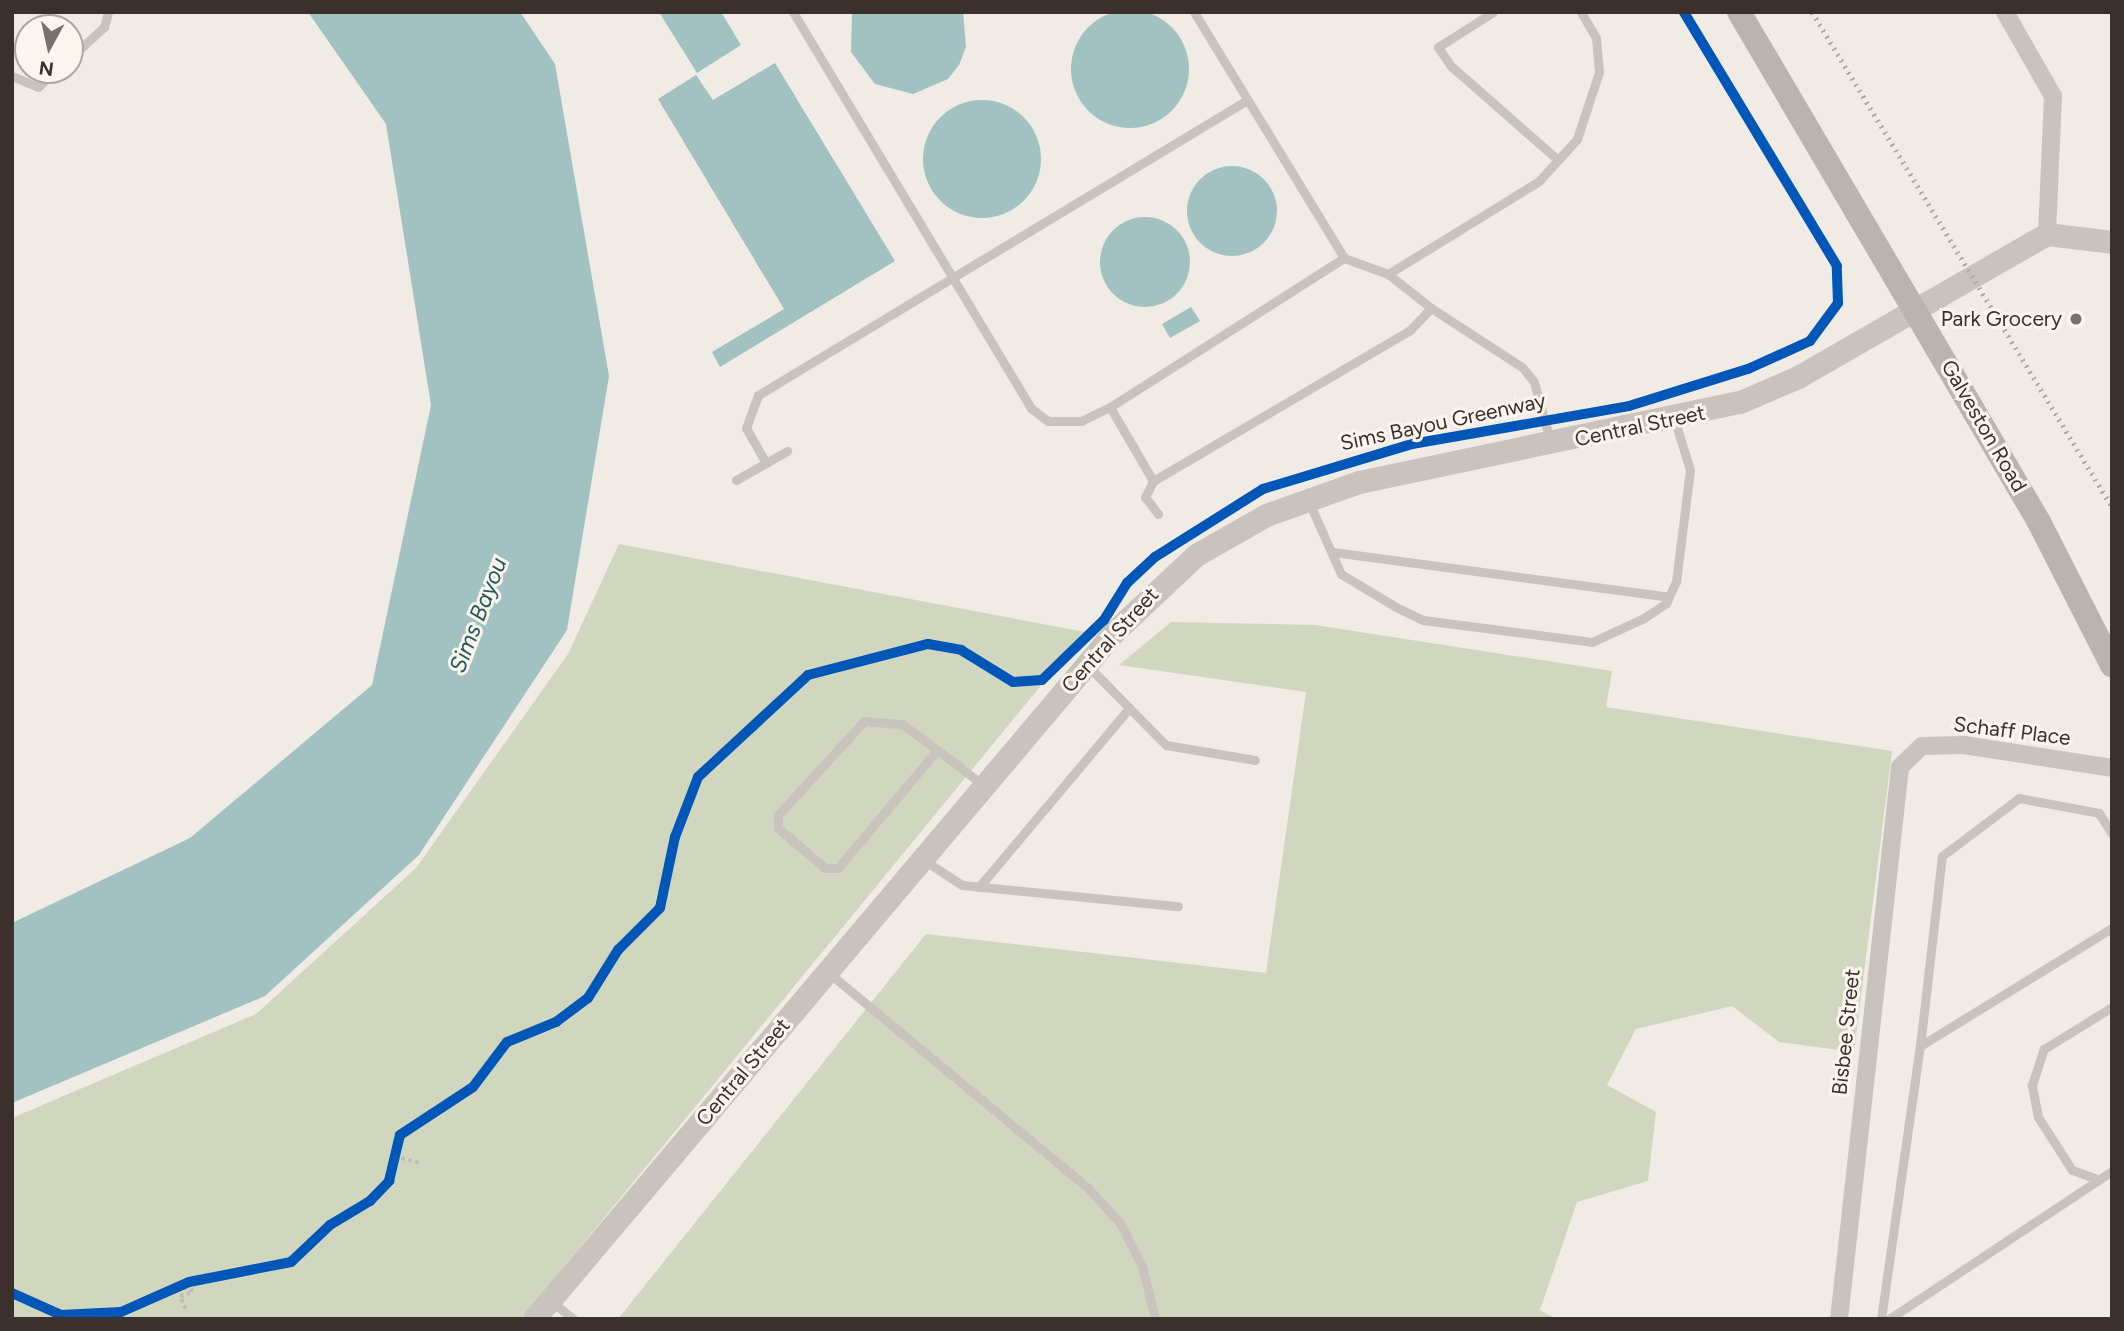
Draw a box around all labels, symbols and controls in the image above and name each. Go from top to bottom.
north arrow [14,14,84,84]
text: N [37,56,55,81]
place label: Park Grocery [1941,306,2062,332]
marker: Park Grocery [2068,311,2084,327]
street label: Galveston Road [1936,355,2032,497]
street label: Sims Bayou Greenway [1338,388,1548,456]
street label: Central Street [1572,400,1708,452]
water label: Sims Bayou [443,554,513,676]
street label: Central Street [1056,582,1164,698]
street label: Schaff Place [1952,711,2072,751]
street label: Bisbee Street [1827,968,1865,1096]
street label: Central Street [691,1013,795,1131]

